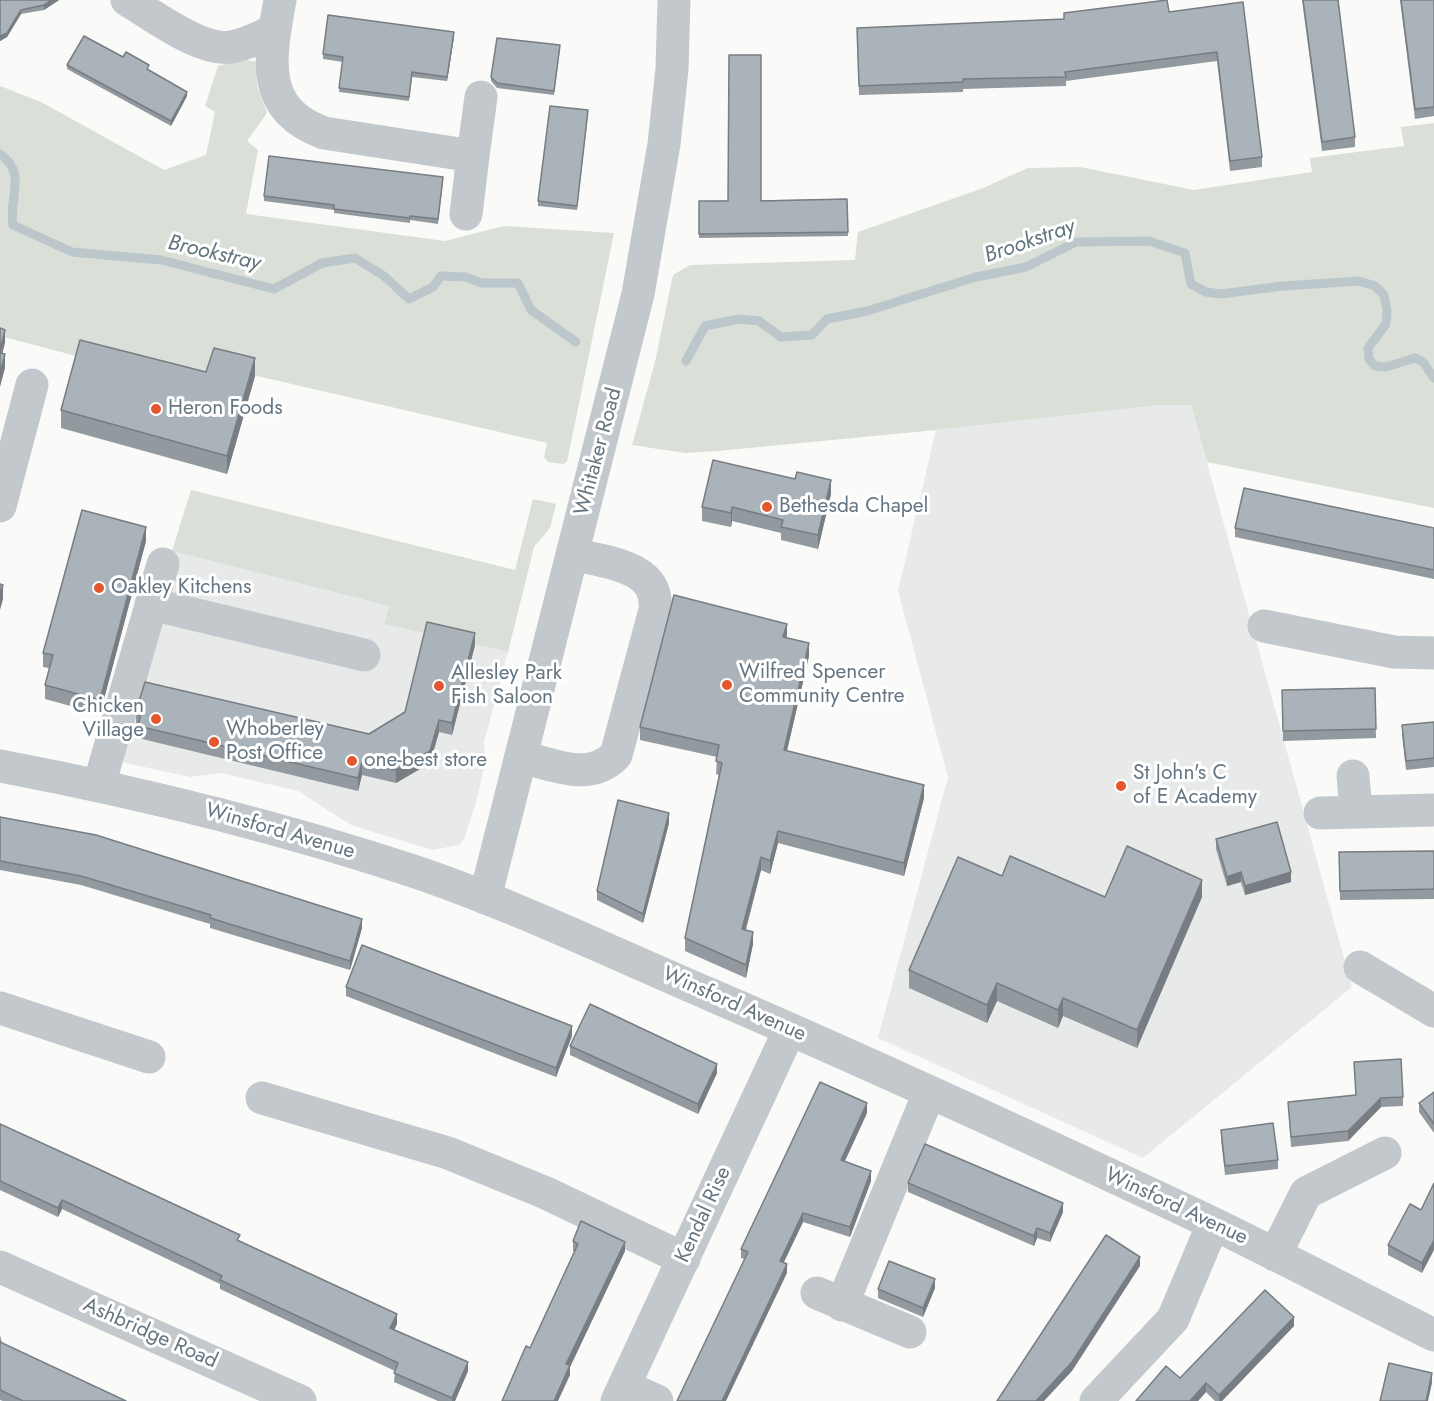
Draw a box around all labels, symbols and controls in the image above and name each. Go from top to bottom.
water label: Brookstray [981,214,1079,270]
water label: Brookstray [165,231,263,277]
street label: Whitaker Road [570,385,628,519]
place label: Heron Foods [168,396,283,422]
marker: Heron Foods [149,402,163,416]
place label: Bethesda Chapel [779,494,928,520]
marker: Bethesda Chapel [760,500,774,514]
place label: Oakley Kitchens [111,575,252,601]
marker: Oakley Kitchens [92,581,106,595]
place label: Wilfred Spencer Community Centre [739,660,905,710]
place label: Allesley Park Fish Saloon [451,661,562,711]
marker: Wilfred Spencer Community Centre [720,678,734,692]
marker: Allesley Park Fish Saloon [432,679,446,693]
place label: Chicken Village [72,694,144,744]
marker: Chicken Village [149,712,163,726]
place label: Whoberley Post Office [226,717,324,767]
marker: Whoberley Post Office [207,735,221,749]
place label: one-best store [364,748,487,774]
marker: one-best store [345,754,359,768]
place label: St John's C of E Academy [1133,761,1257,811]
marker: St John's C of E Academy [1114,779,1128,793]
street label: Winsford Avenue [202,799,358,865]
street label: Winsford Avenue [658,962,810,1048]
street label: Kendal Rise [671,1163,737,1267]
street label: Winsford Avenue [1101,1163,1251,1251]
street label: Ashbridge Road [79,1293,221,1375]

